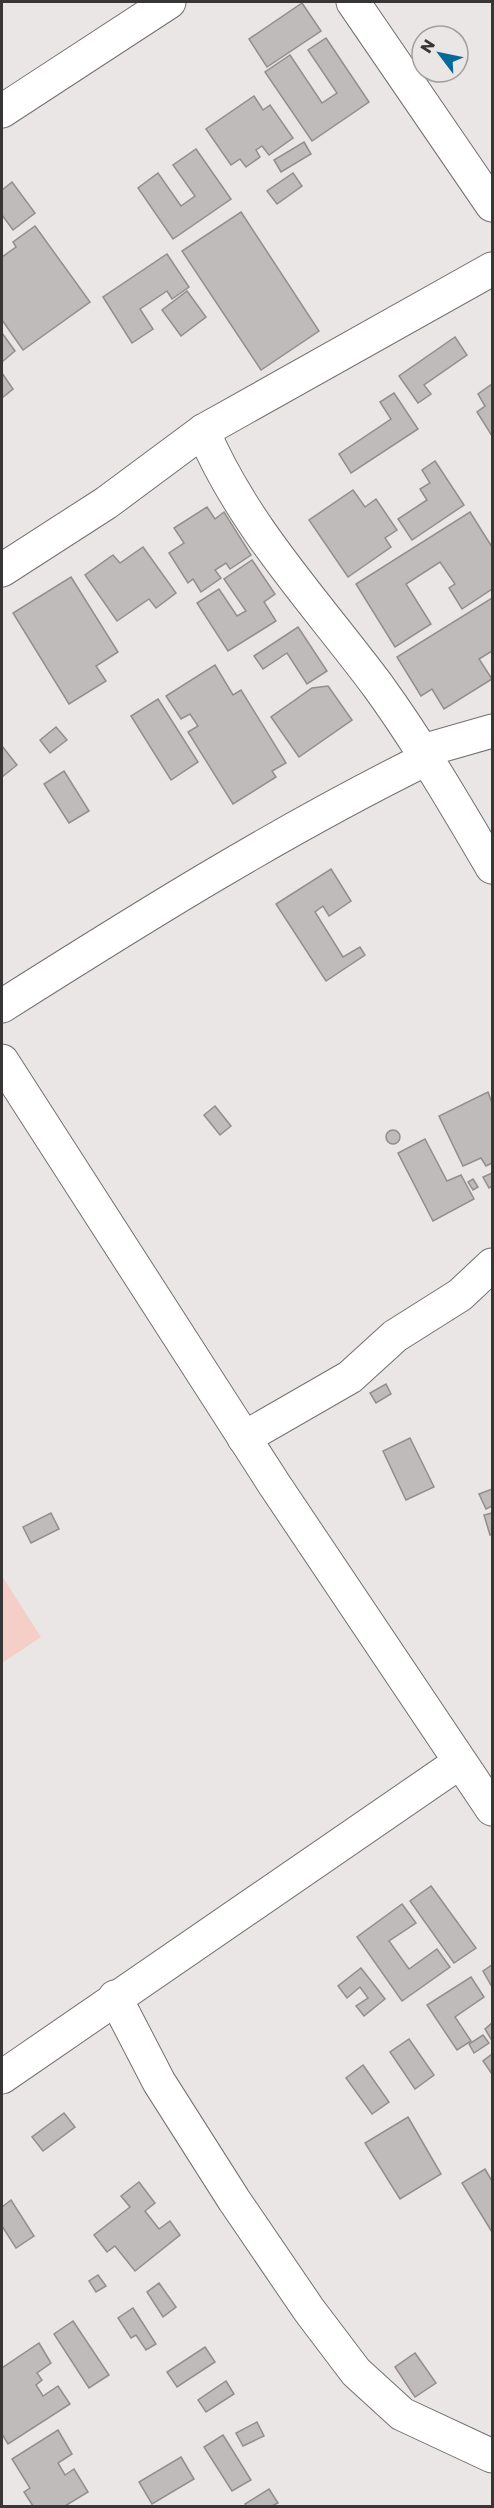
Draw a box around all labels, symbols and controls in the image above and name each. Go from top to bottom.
north arrow [410,24,470,84]
text: N [415,35,441,58]

